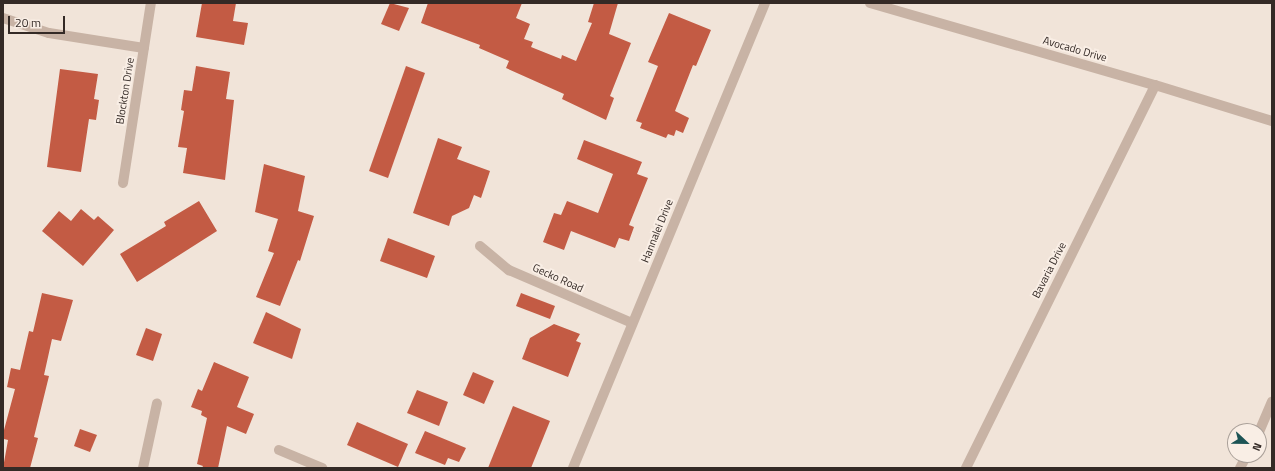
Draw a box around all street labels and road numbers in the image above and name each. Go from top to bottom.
street label: Avocado Drive [1042,34,1108,64]
street label: Blockton Drive [113,57,137,125]
street label: Hannalei Drive [638,197,676,265]
street label: Bavaria Drive [1029,240,1069,300]
street label: Gecko Road [531,261,585,295]

